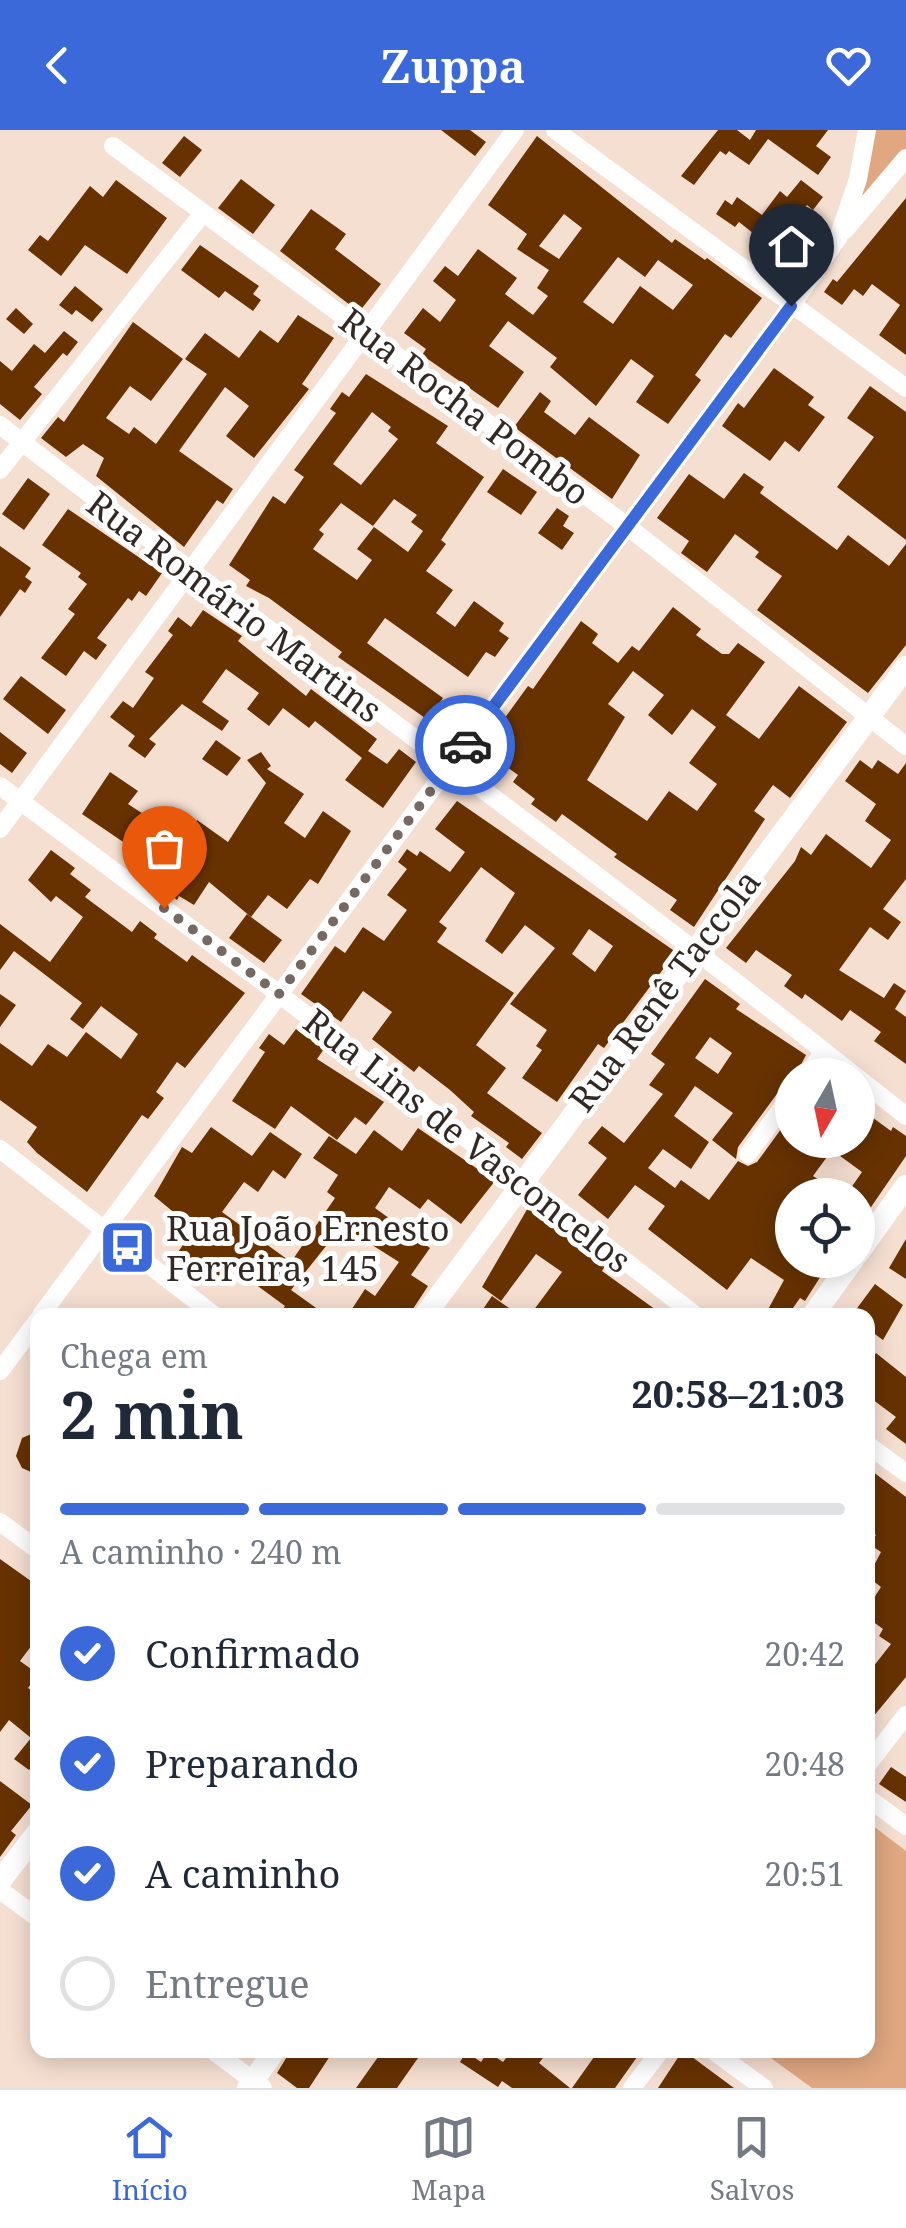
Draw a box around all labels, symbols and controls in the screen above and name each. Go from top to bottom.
text: Zuppa [380,35,526,96]
icon: back [30,38,85,93]
icon: heart [821,38,876,93]
pin [749,204,834,307]
icon: home [764,219,819,274]
street label: Rua Rocha Pombo [330,297,600,515]
street label: Rua Romário Martins [78,480,392,732]
courier [415,695,515,795]
icon: car [438,718,493,773]
pin [122,806,207,909]
icon: bag [137,821,192,876]
street label: Rua Renê Taccola [558,859,770,1121]
street label: Rua Lins de Vasconcelos [295,997,641,1283]
north arrow [775,1058,875,1158]
map controls [775,1058,875,1278]
button: locate [775,1178,875,1278]
place label: Rua João Ernesto Ferreira, 145 [166,1204,450,1291]
bus stop icon: Rua João Ernesto Ferreira, 145 [97,1217,157,1277]
text: Chega em [60,1334,208,1377]
text: 20:58–21:03 [631,1367,845,1419]
text: 2 min [60,1370,244,1458]
text: A caminho · 240 m [60,1530,341,1573]
icon: check [60,1626,115,1681]
text: Confirmado [145,1627,360,1679]
text: 20:42 [764,1632,845,1675]
icon: check [60,1736,115,1791]
text: Preparando [145,1737,359,1789]
text: 20:48 [764,1742,845,1785]
icon: check [60,1846,115,1901]
text: A caminho [145,1847,340,1899]
text: 20:51 [764,1852,845,1895]
text: Entregue [145,1957,310,2009]
tab: Início [112,2110,188,2208]
tab: Mapa [411,2110,486,2208]
tab: Salvos [710,2110,794,2208]

